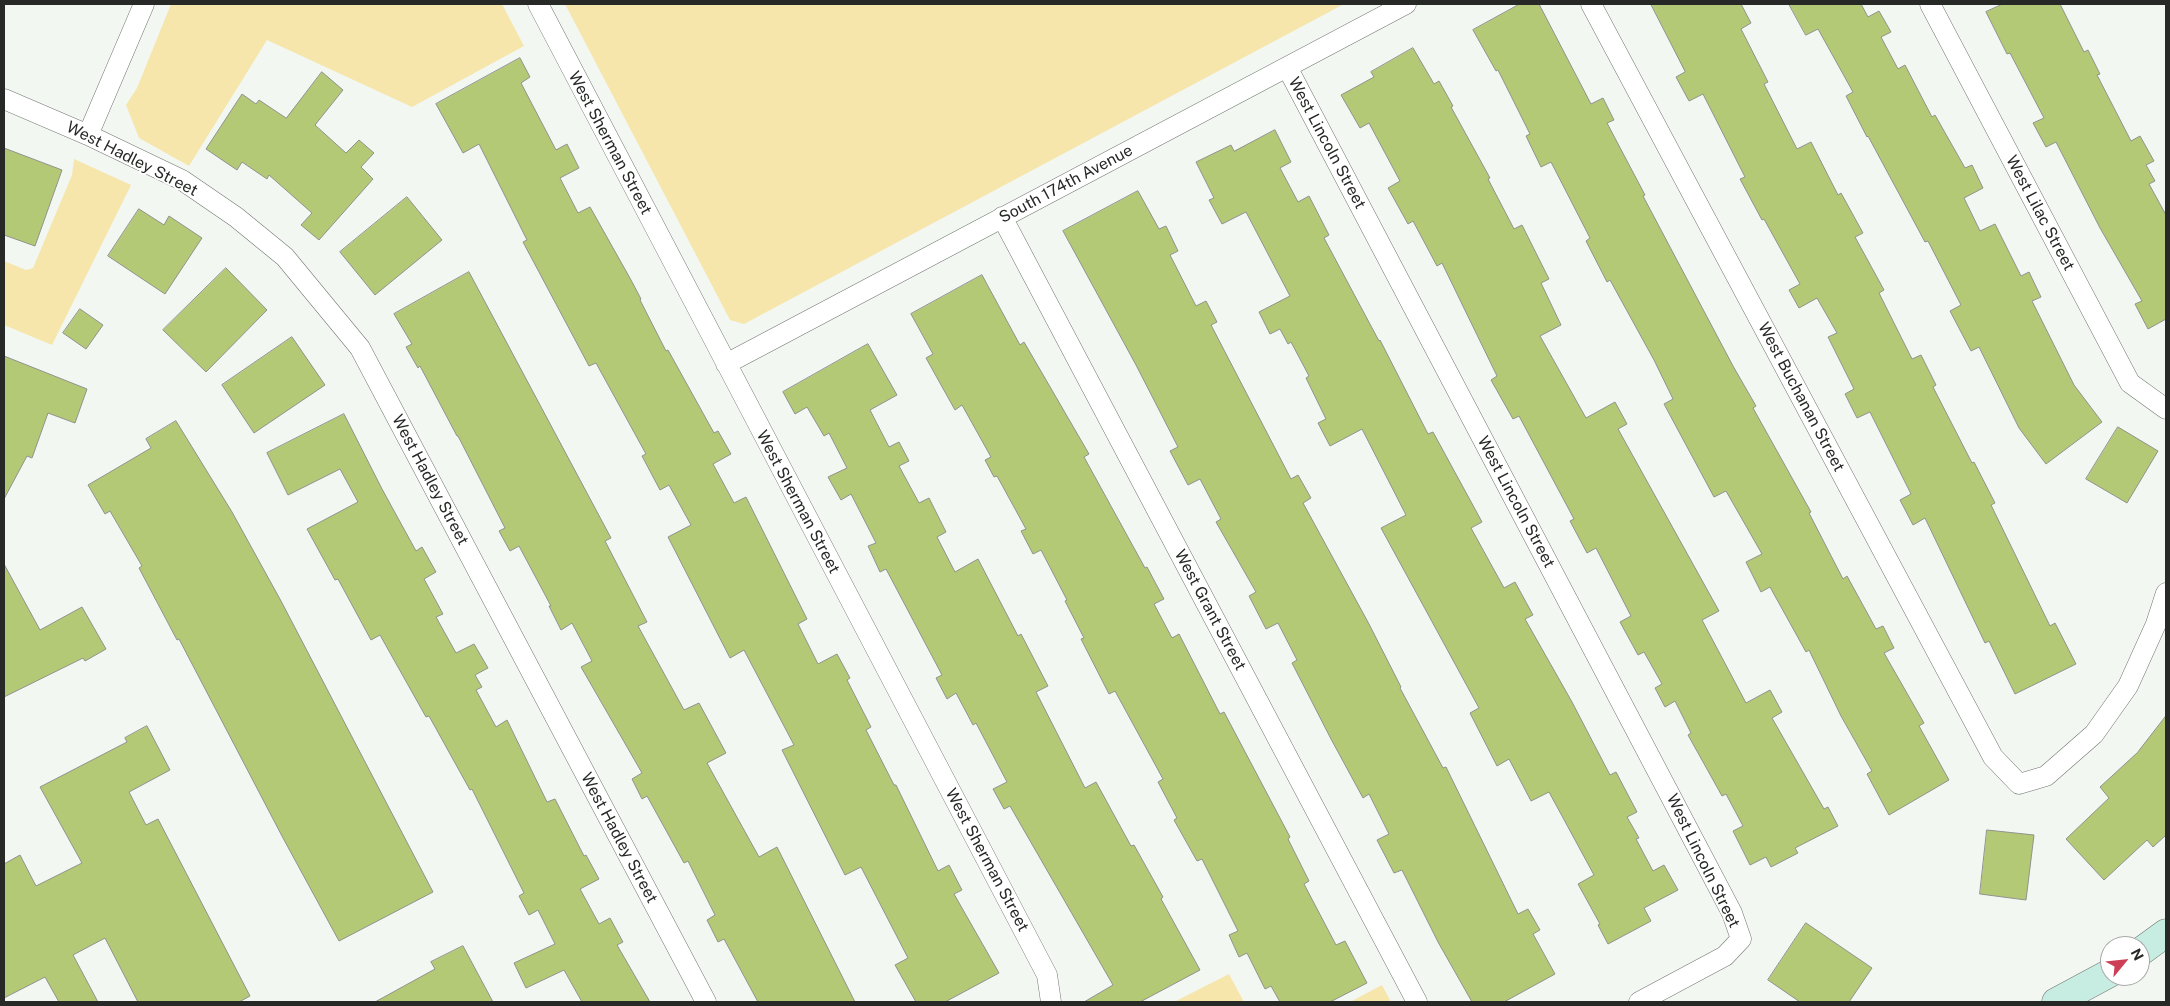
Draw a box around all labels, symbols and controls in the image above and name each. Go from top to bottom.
street label: West Sherman Street [564,68,656,218]
street label: West Lincoln Street [1284,74,1370,212]
street label: West Hadley Street [63,118,201,200]
street label: South 174th Avenue [996,141,1136,227]
street label: West Lilac Street [2002,152,2078,274]
street label: West Buchanan Street [1754,319,1848,475]
street label: West Hadley Street [388,412,472,548]
street label: West Sherman Street [752,427,844,577]
street label: West Lincoln Street [1473,433,1559,571]
street label: West Grant Street [1170,546,1250,674]
street label: West Hadley Street [577,770,661,906]
street label: West Sherman Street [941,785,1033,935]
street label: West Lincoln Street [1662,791,1744,931]
north arrow [2100,936,2150,986]
text: N [2128,946,2147,963]

